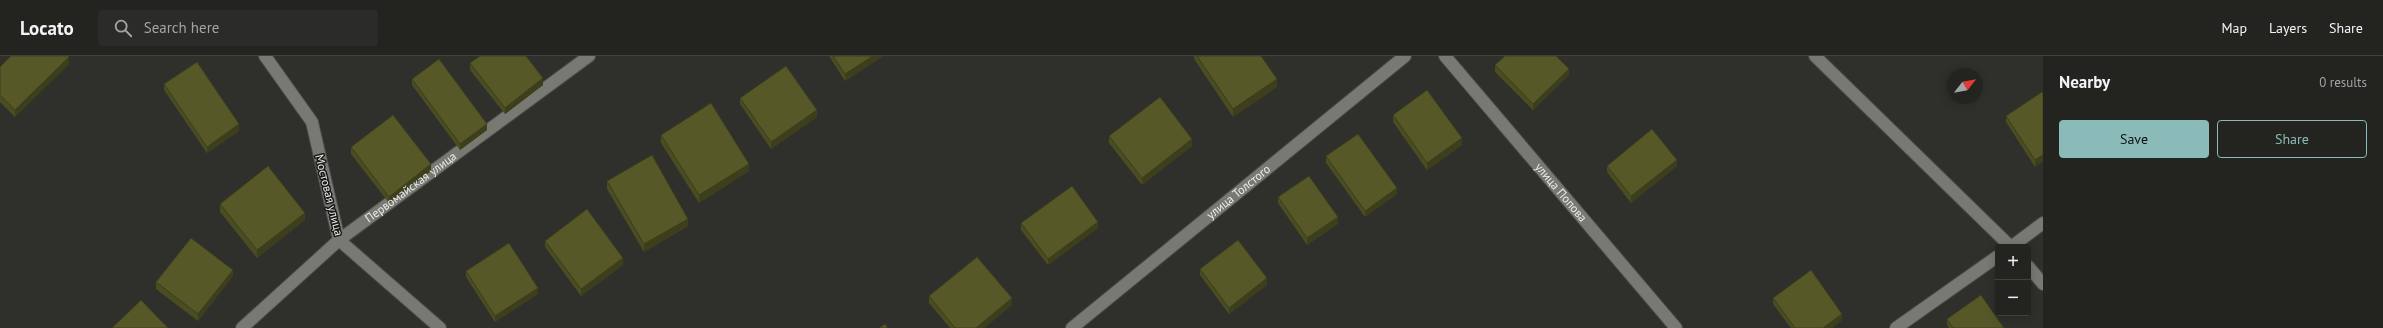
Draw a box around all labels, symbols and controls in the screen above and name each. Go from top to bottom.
search box [98,10,378,46]
text: Locato [20,16,74,40]
icon: search [112,17,134,39]
text: Search here [144,18,219,37]
text: Map [2221,19,2247,37]
text: Layers [2269,19,2307,37]
text: Share [2329,19,2363,37]
north arrow [1947,68,1983,104]
text: Nearby [2059,71,2110,93]
text: 0 results [2319,74,2367,91]
button: Save [2059,120,2209,158]
button: Share [2217,120,2367,158]
street label: Первомайская улица [362,148,459,225]
street label: Мостовая улица [312,153,347,237]
street label: улица Попова [1532,159,1591,225]
street label: улица Толстого [1203,161,1273,222]
map controls [1995,244,2031,316]
button: + [1995,244,2031,280]
button: − [1995,280,2031,316]

